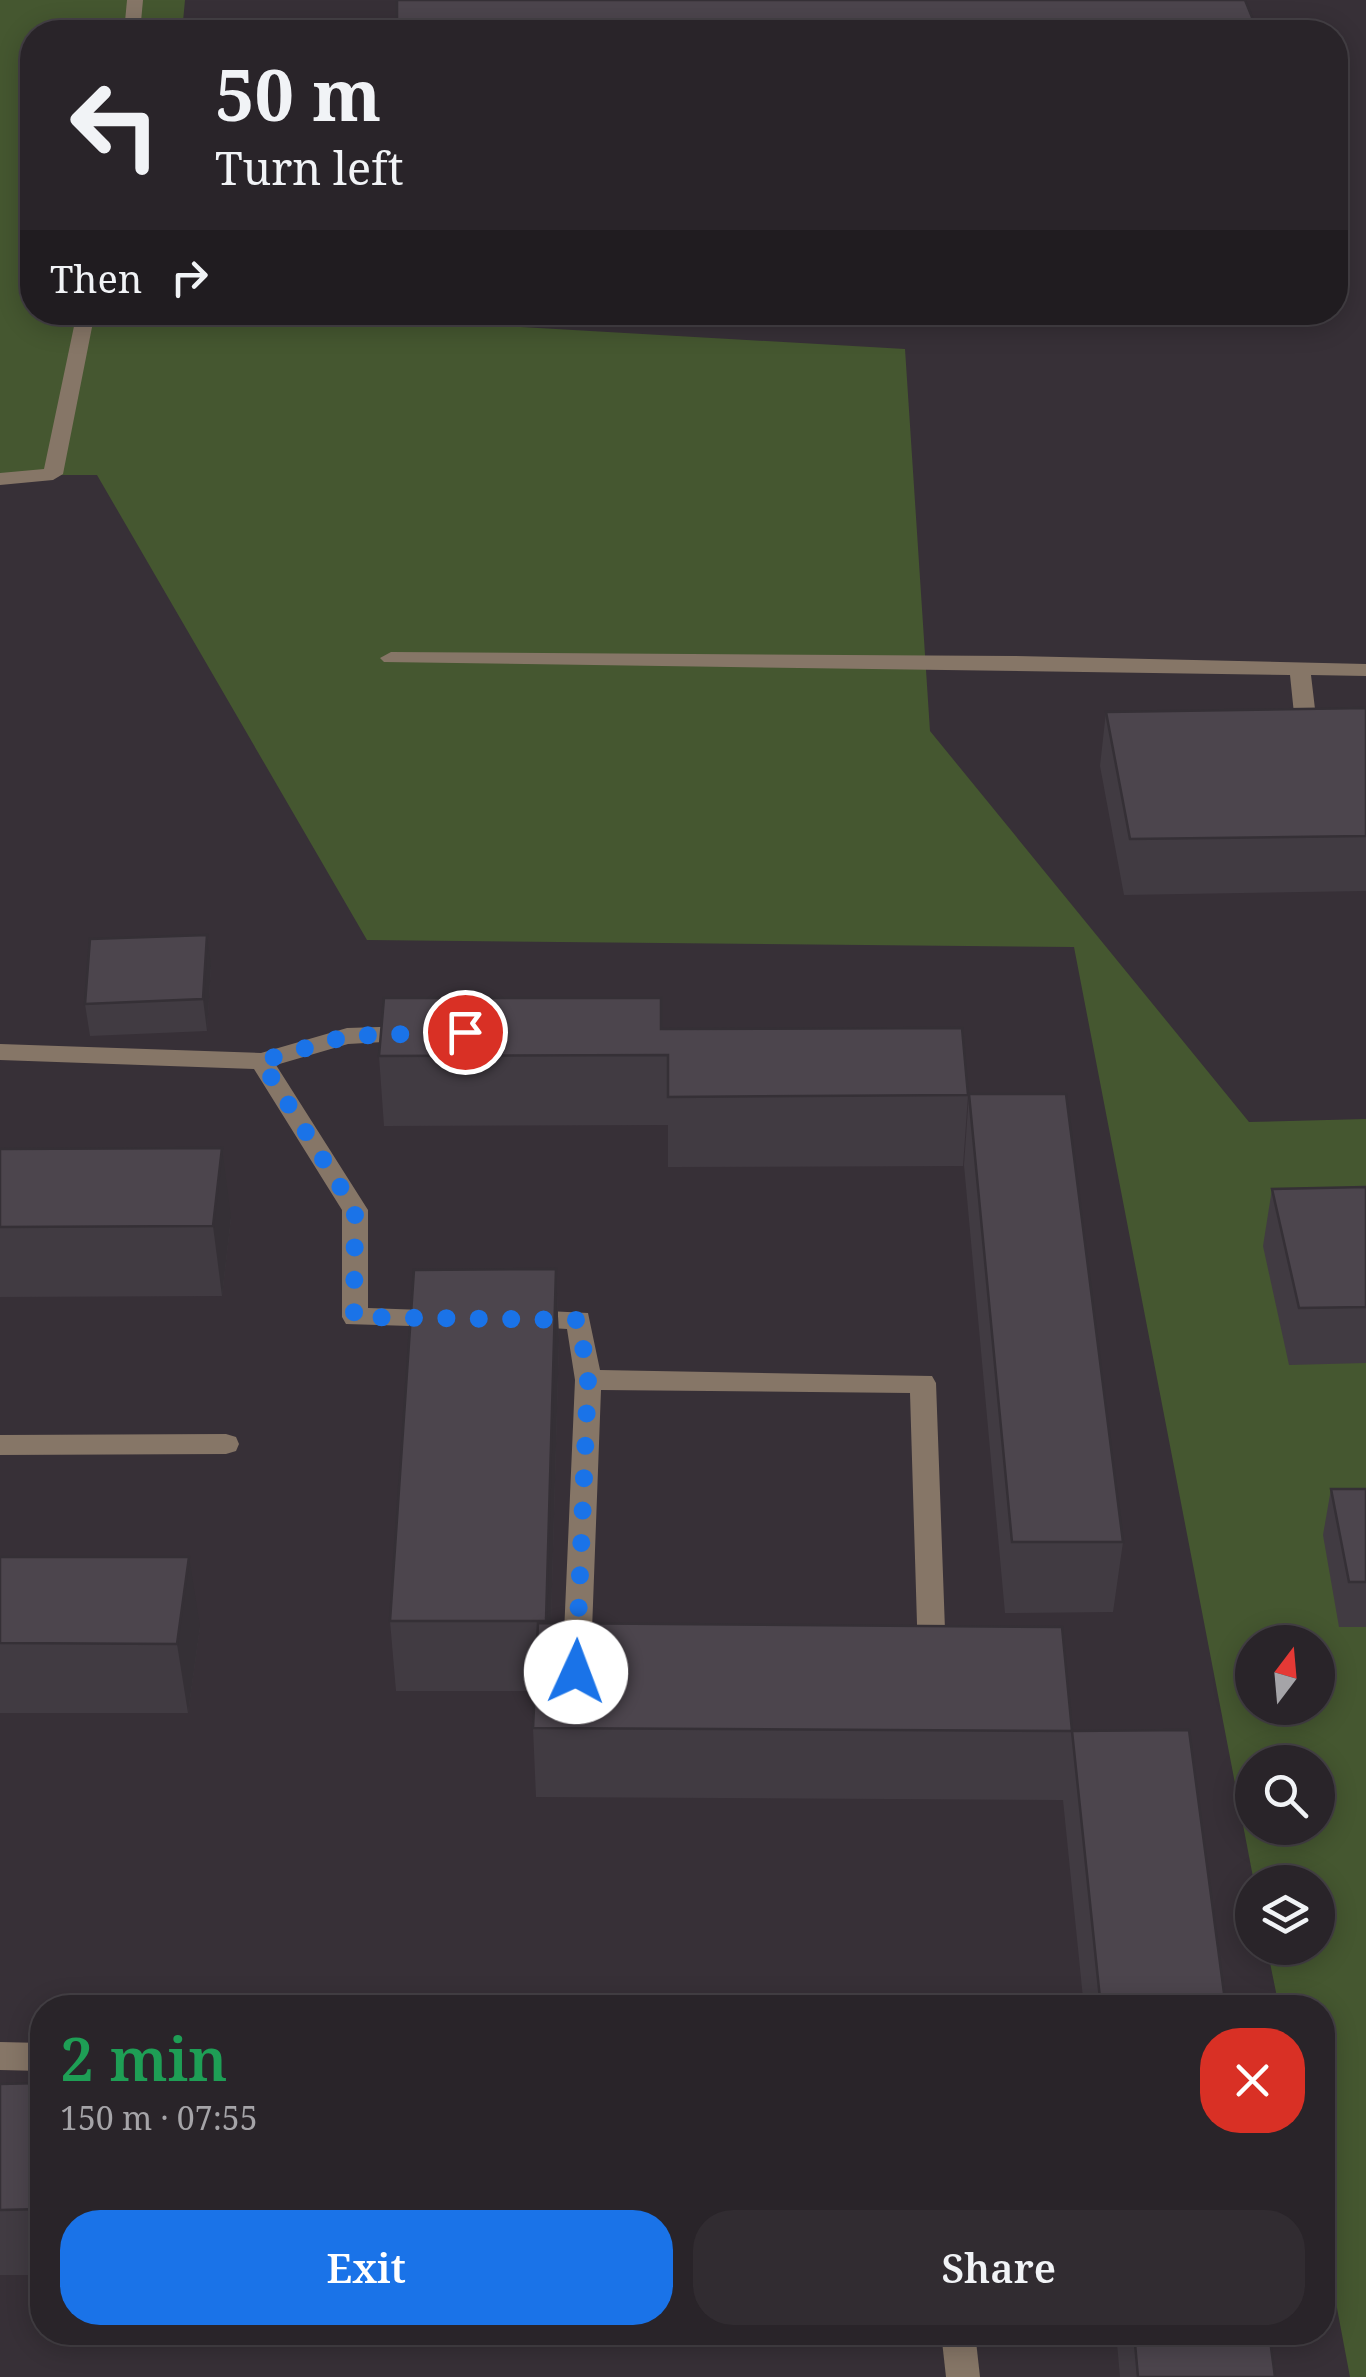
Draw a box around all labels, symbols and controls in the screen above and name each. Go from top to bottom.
text: 50 m [215,46,381,142]
icon: left [50,60,180,190]
text: Turn left [215,137,404,198]
icon: right [162,250,217,305]
text: Then [50,252,142,304]
pin [423,990,508,1075]
icon: arrive [438,1005,493,1060]
position arrow [524,1620,628,1724]
north arrow [1235,1625,1335,1725]
map controls [1235,1625,1335,1965]
button: search [1235,1745,1335,1845]
button: layers [1235,1865,1335,1965]
text: 2 min [60,2017,228,2099]
button: close [1200,2028,1305,2133]
text: 150 m · 07:55 [60,2096,258,2139]
button: Exit [60,2210,673,2325]
button: Share [693,2210,1305,2325]

